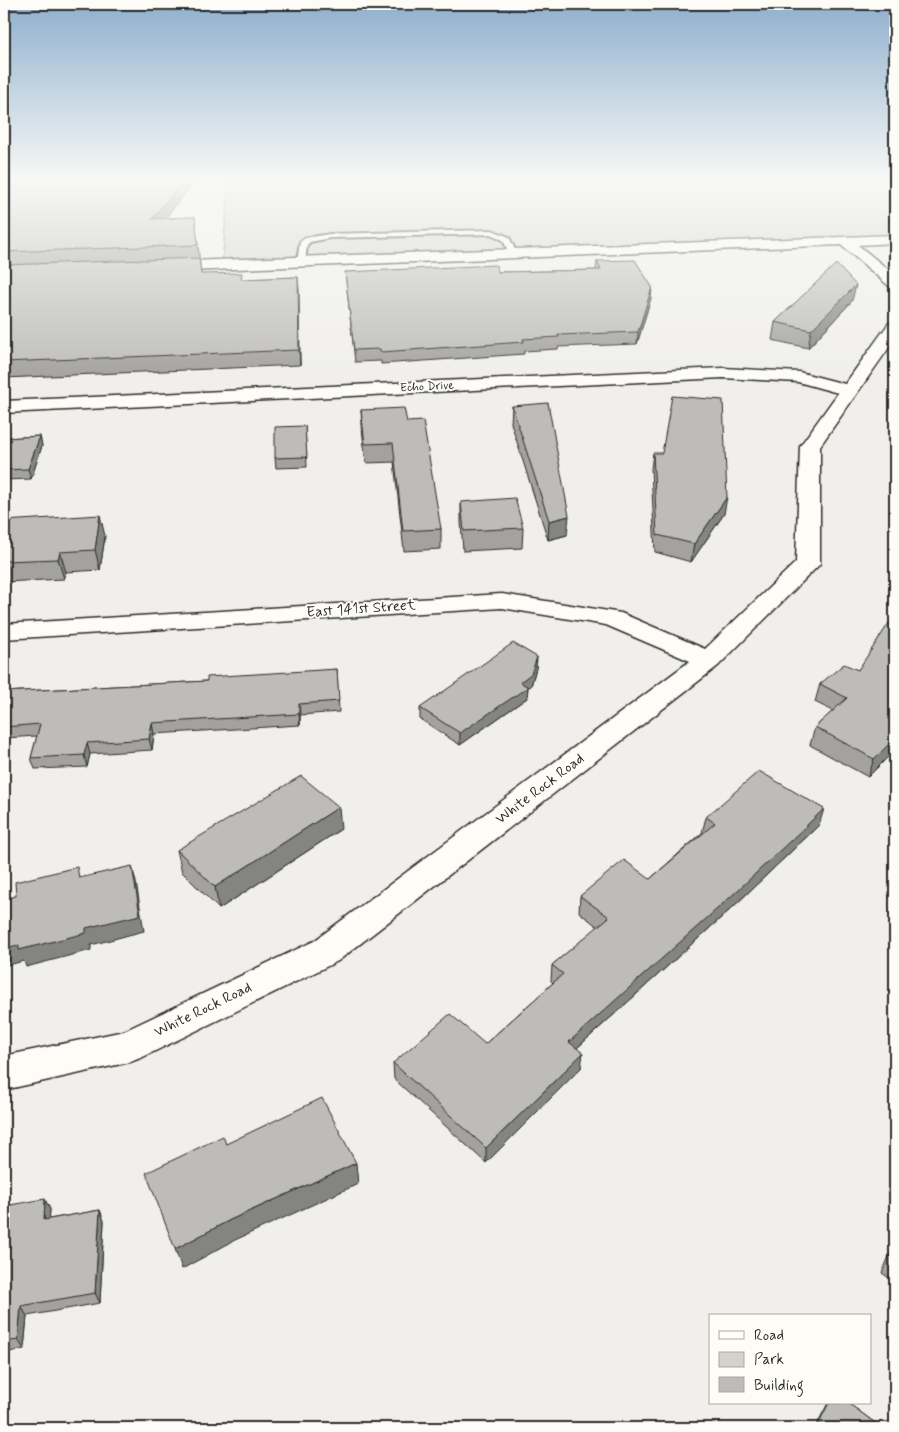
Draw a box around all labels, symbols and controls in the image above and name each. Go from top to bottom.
street label: Echo Drive [400,378,455,396]
street label: East 141st Street [306,595,416,623]
street label: White Rock Road [492,749,588,829]
street label: White Rock Road [151,978,255,1042]
legend [709,1314,872,1404]
text: Road [754,1326,784,1346]
text: Park [754,1350,784,1370]
text: Building [754,1376,804,1397]

